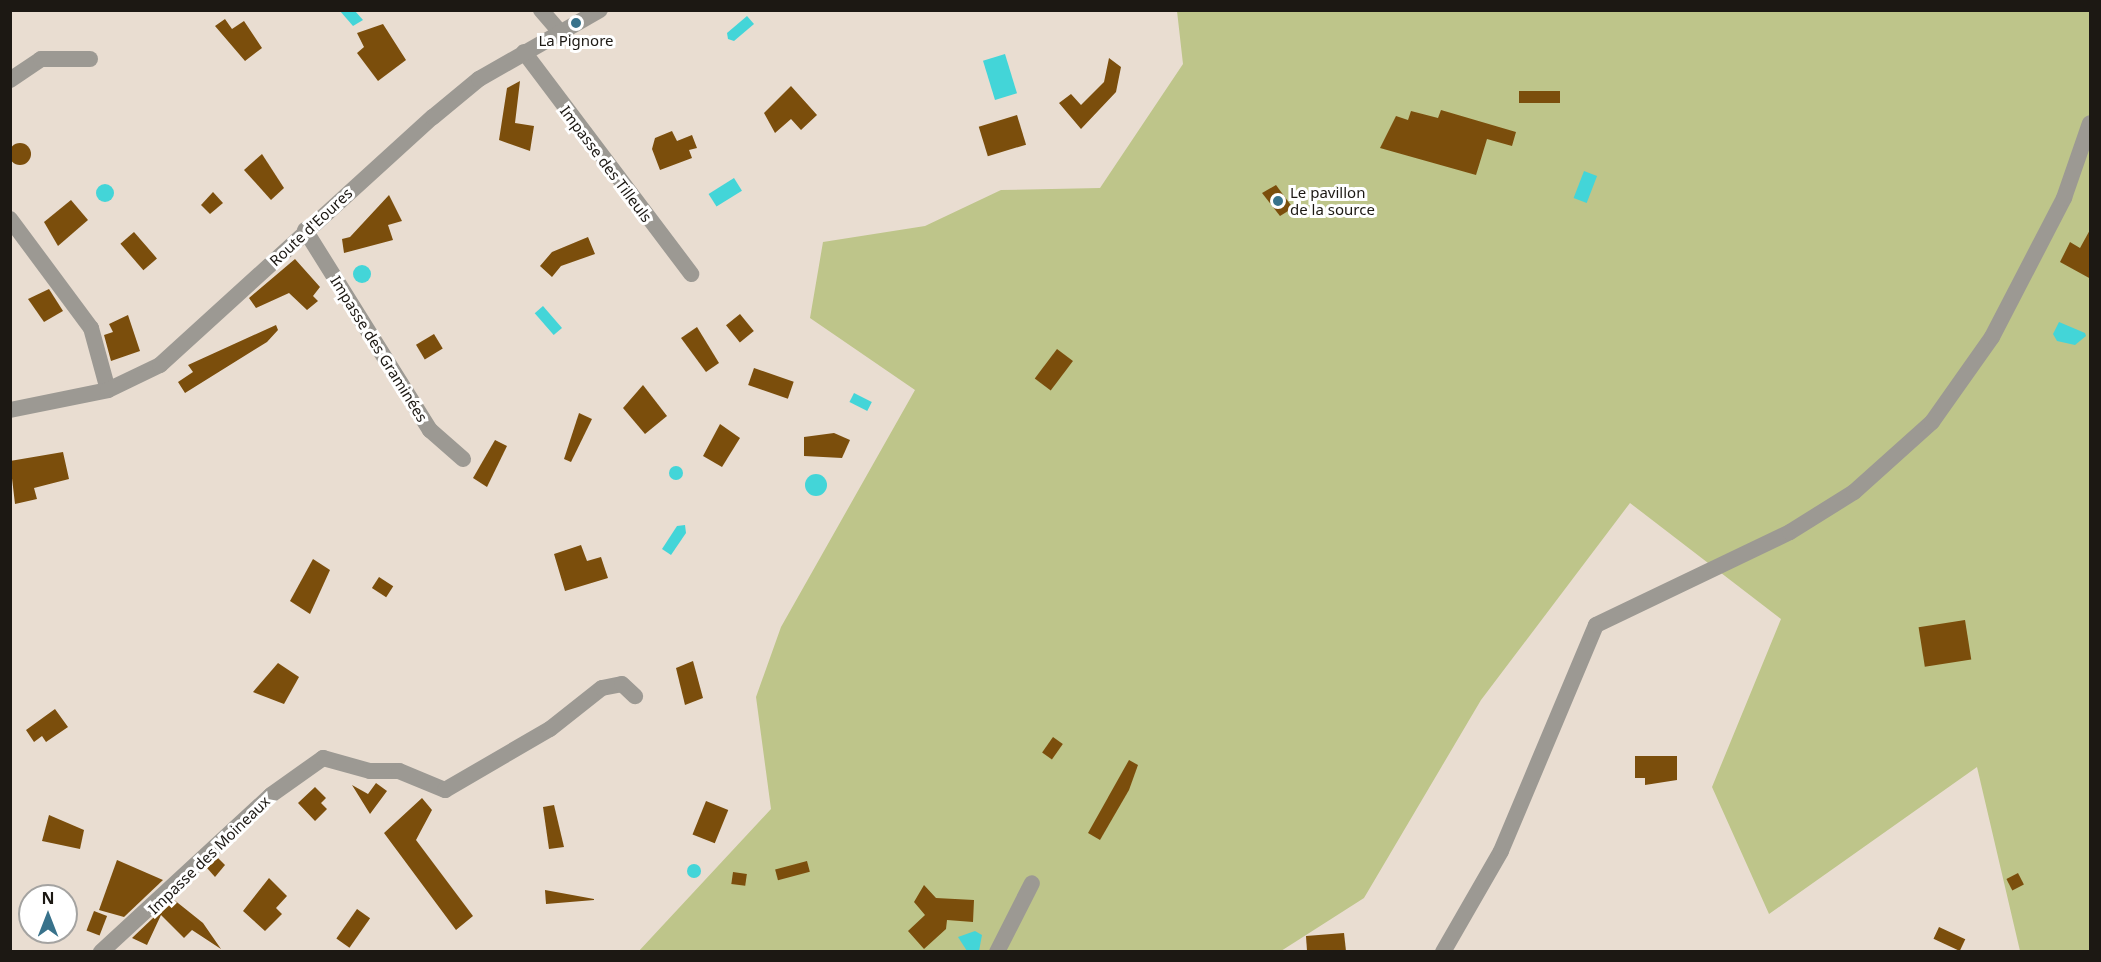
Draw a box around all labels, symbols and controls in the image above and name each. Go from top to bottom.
marker: La Pignore [569,16,583,30]
place label: La Pignore [538,32,614,50]
street label: Impasse des Tilleuls [556,102,656,226]
place label: Le pavillon de la source [1290,183,1375,218]
street label: Route d'Eoures [266,184,356,270]
marker: Le pavillon de la source [1271,194,1285,208]
street label: Impasse des Graminées [327,273,431,425]
street label: Impasse des Moineaux [144,792,274,918]
north arrow [18,884,78,944]
text: N [41,887,55,909]

